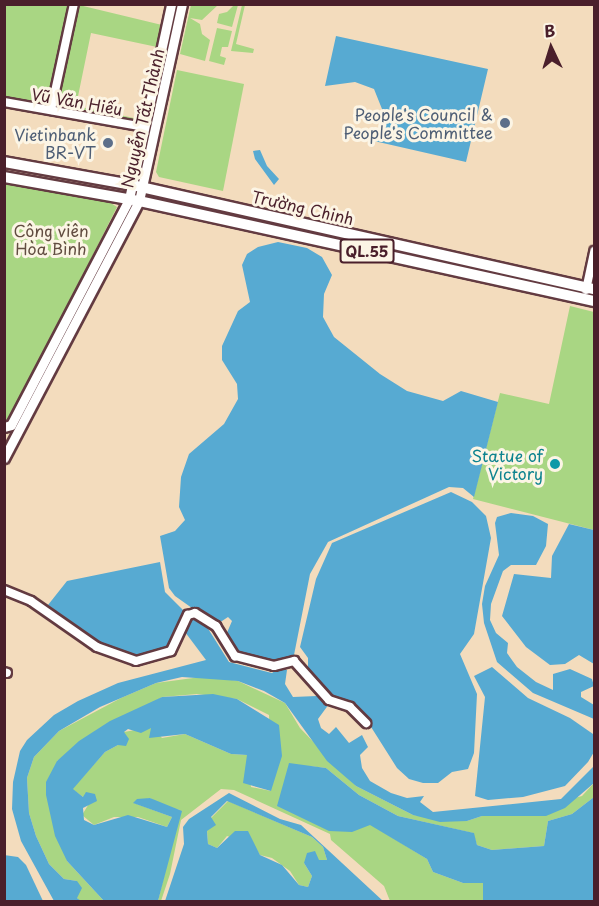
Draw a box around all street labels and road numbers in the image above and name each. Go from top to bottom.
street label: Nguyễn Tất Thành [117,46,167,190]
street label: Vũ Văn Hiếu [30,83,124,119]
street label: Trường Chinh [250,186,356,228]
road number: QL.55 [338,239,395,263]

